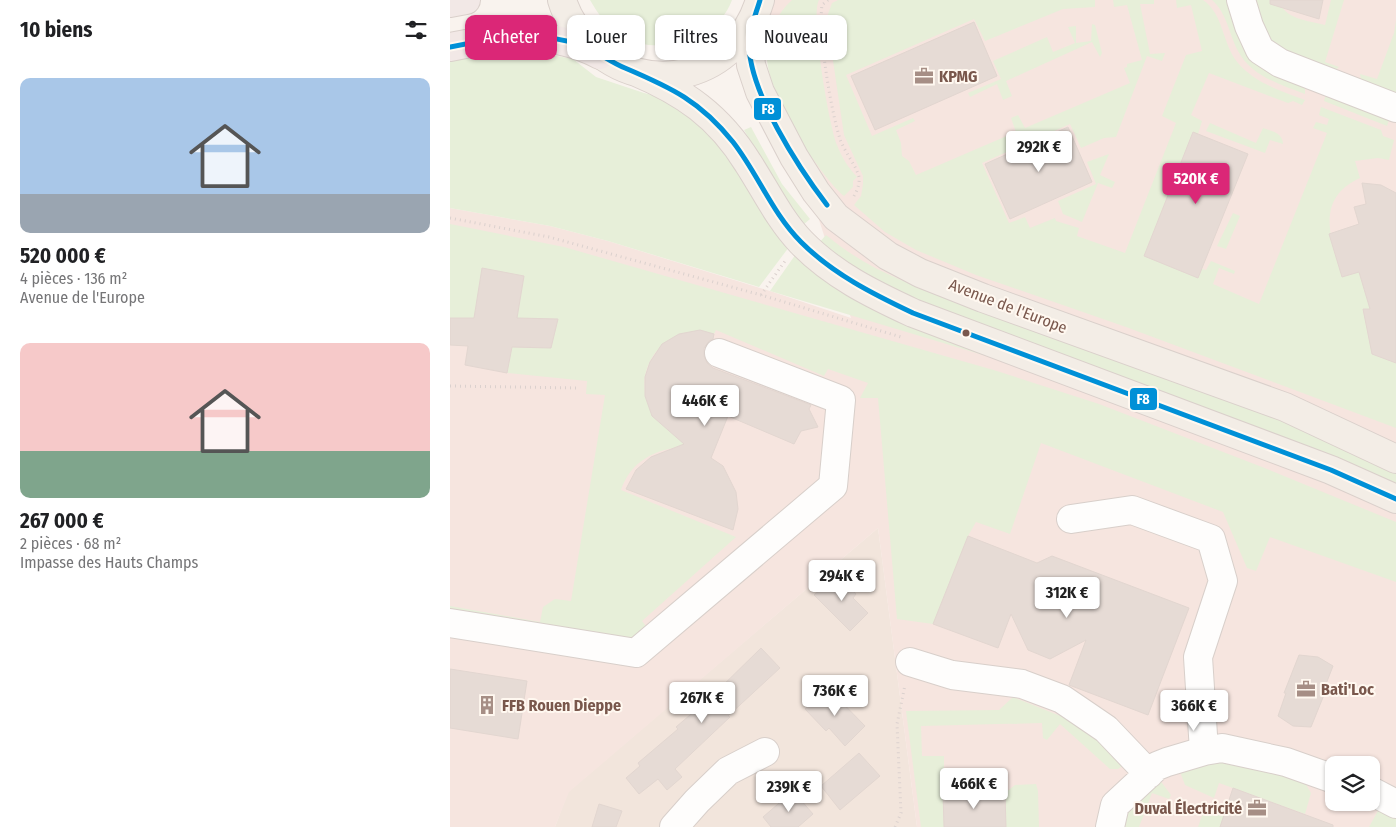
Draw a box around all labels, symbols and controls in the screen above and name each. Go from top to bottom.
chip: Acheter [465,15,557,60]
chip: Louer [567,15,645,60]
chip: Filtres [655,15,736,60]
chip: Nouveau [746,15,847,60]
icon: filters [402,16,430,44]
text: 10 biens [20,17,92,43]
office icon: KPMG [913,65,935,87]
place label: KPMG [939,67,977,86]
line badge: F8 [753,97,782,121]
text: F8 [761,101,775,118]
icon: home [180,111,270,201]
pin: 292K € [998,130,1080,173]
text: 292K € [1017,137,1061,156]
pin: 520K € [1155,162,1237,205]
text: 520K € [1173,169,1219,188]
text: 520 000 € [20,243,106,269]
text: 4 pièces · 136 m² [20,269,127,288]
street label: Avenue de l'Europe [946,275,1070,337]
text: Avenue de l'Europe [20,288,145,307]
unlabelled marker [961,328,971,338]
icon: home [180,376,270,466]
pin: 446K € [664,384,746,427]
line badge: F8 [1129,387,1158,411]
text: 446K € [682,391,728,410]
text: F8 [1136,391,1150,408]
text: 267 000 € [20,508,104,534]
text: 2 pièces · 68 m² [20,534,121,553]
text: Impasse des Hauts Champs [20,553,198,572]
pin: 294K € [801,560,883,602]
text: 294K € [820,566,864,585]
pin: 312K € [1026,576,1108,619]
text: 312K € [1046,583,1088,602]
pin: 736K € [794,674,876,717]
office icon: Bati'Loc [1295,678,1317,700]
place label: Bati'Loc [1321,680,1374,699]
text: 736K € [813,681,857,700]
pin: 267K € [661,682,743,724]
text: 267K € [680,688,724,707]
pin: 366K € [1153,690,1235,732]
building icon: FFB Rouen Dieppe [476,694,498,716]
place label: FFB Rouen Dieppe [502,696,621,715]
text: 366K € [1171,696,1217,715]
map controls [1325,756,1380,811]
button: layers [1325,756,1380,811]
pin: 466K € [933,768,1015,810]
pin: 239K € [748,770,830,813]
text: 466K € [951,774,997,793]
text: 239K € [767,777,811,796]
office icon: Duval Électricité [1246,797,1268,819]
place label: Duval Électricité [1134,798,1242,818]

